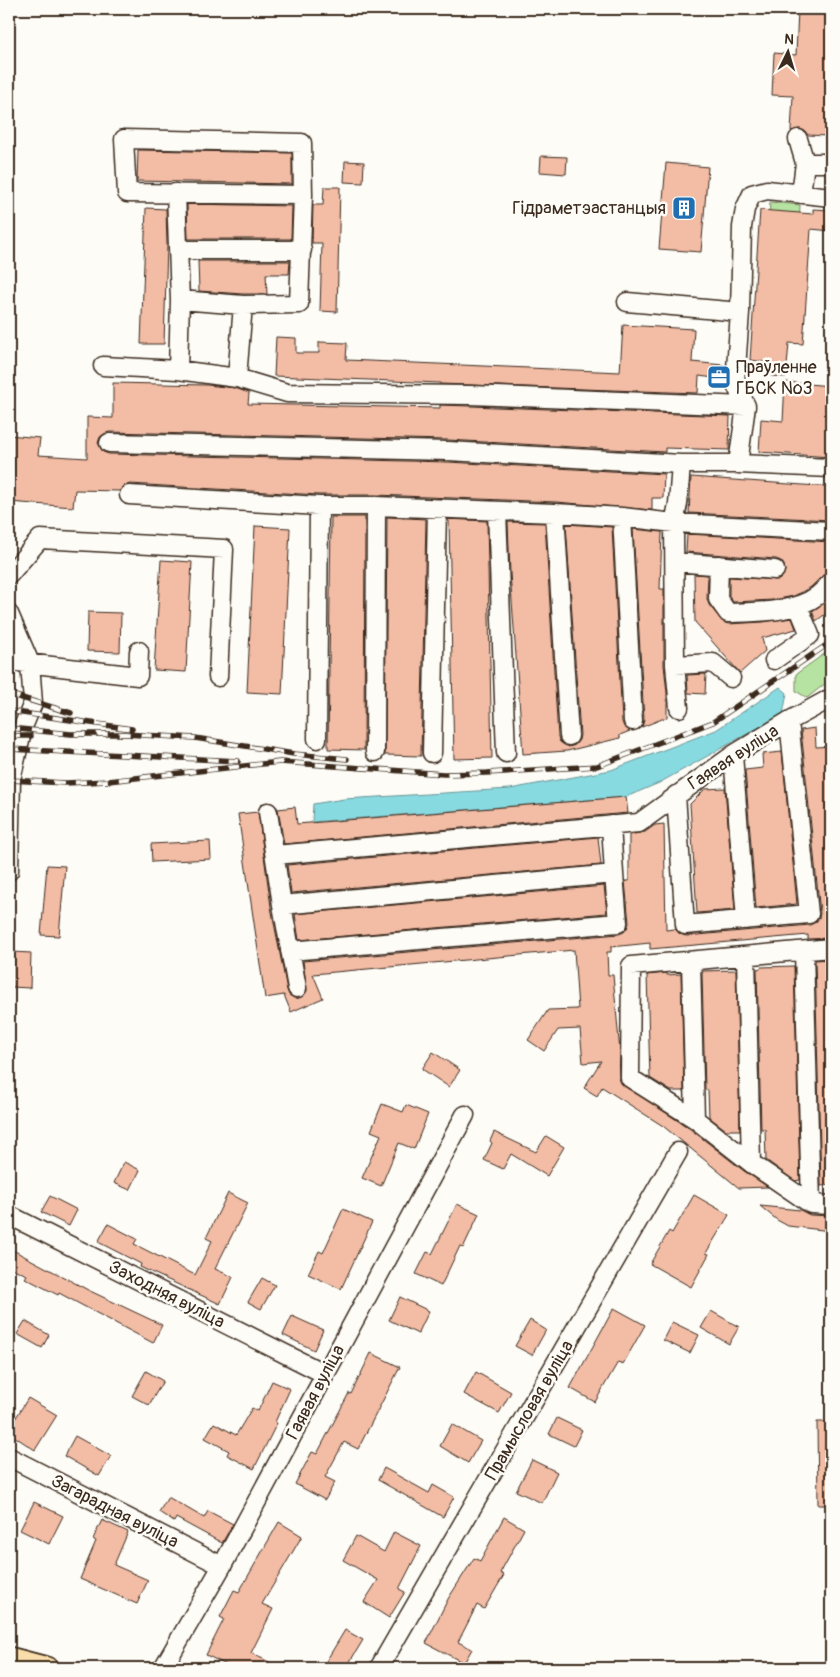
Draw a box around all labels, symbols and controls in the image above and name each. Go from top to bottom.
north arrow [762,28,812,78]
text: N [784,31,795,48]
building icon: Гідраметэастанцыя [671,195,697,221]
place label: Гідраметэастанцыя [512,197,666,220]
place label: Праўленне ГБСК №3 [736,356,817,400]
office icon: Праўленне ГБСК №3 [706,364,732,390]
street label: Гаявая вуліца [683,719,783,795]
street label: Заходняя вуліца [105,1255,229,1334]
street label: Прамысловая вуліца [480,1336,579,1484]
street label: Гаявая вуліца [281,1341,350,1444]
street label: Загарадная вуліца [47,1469,182,1553]

